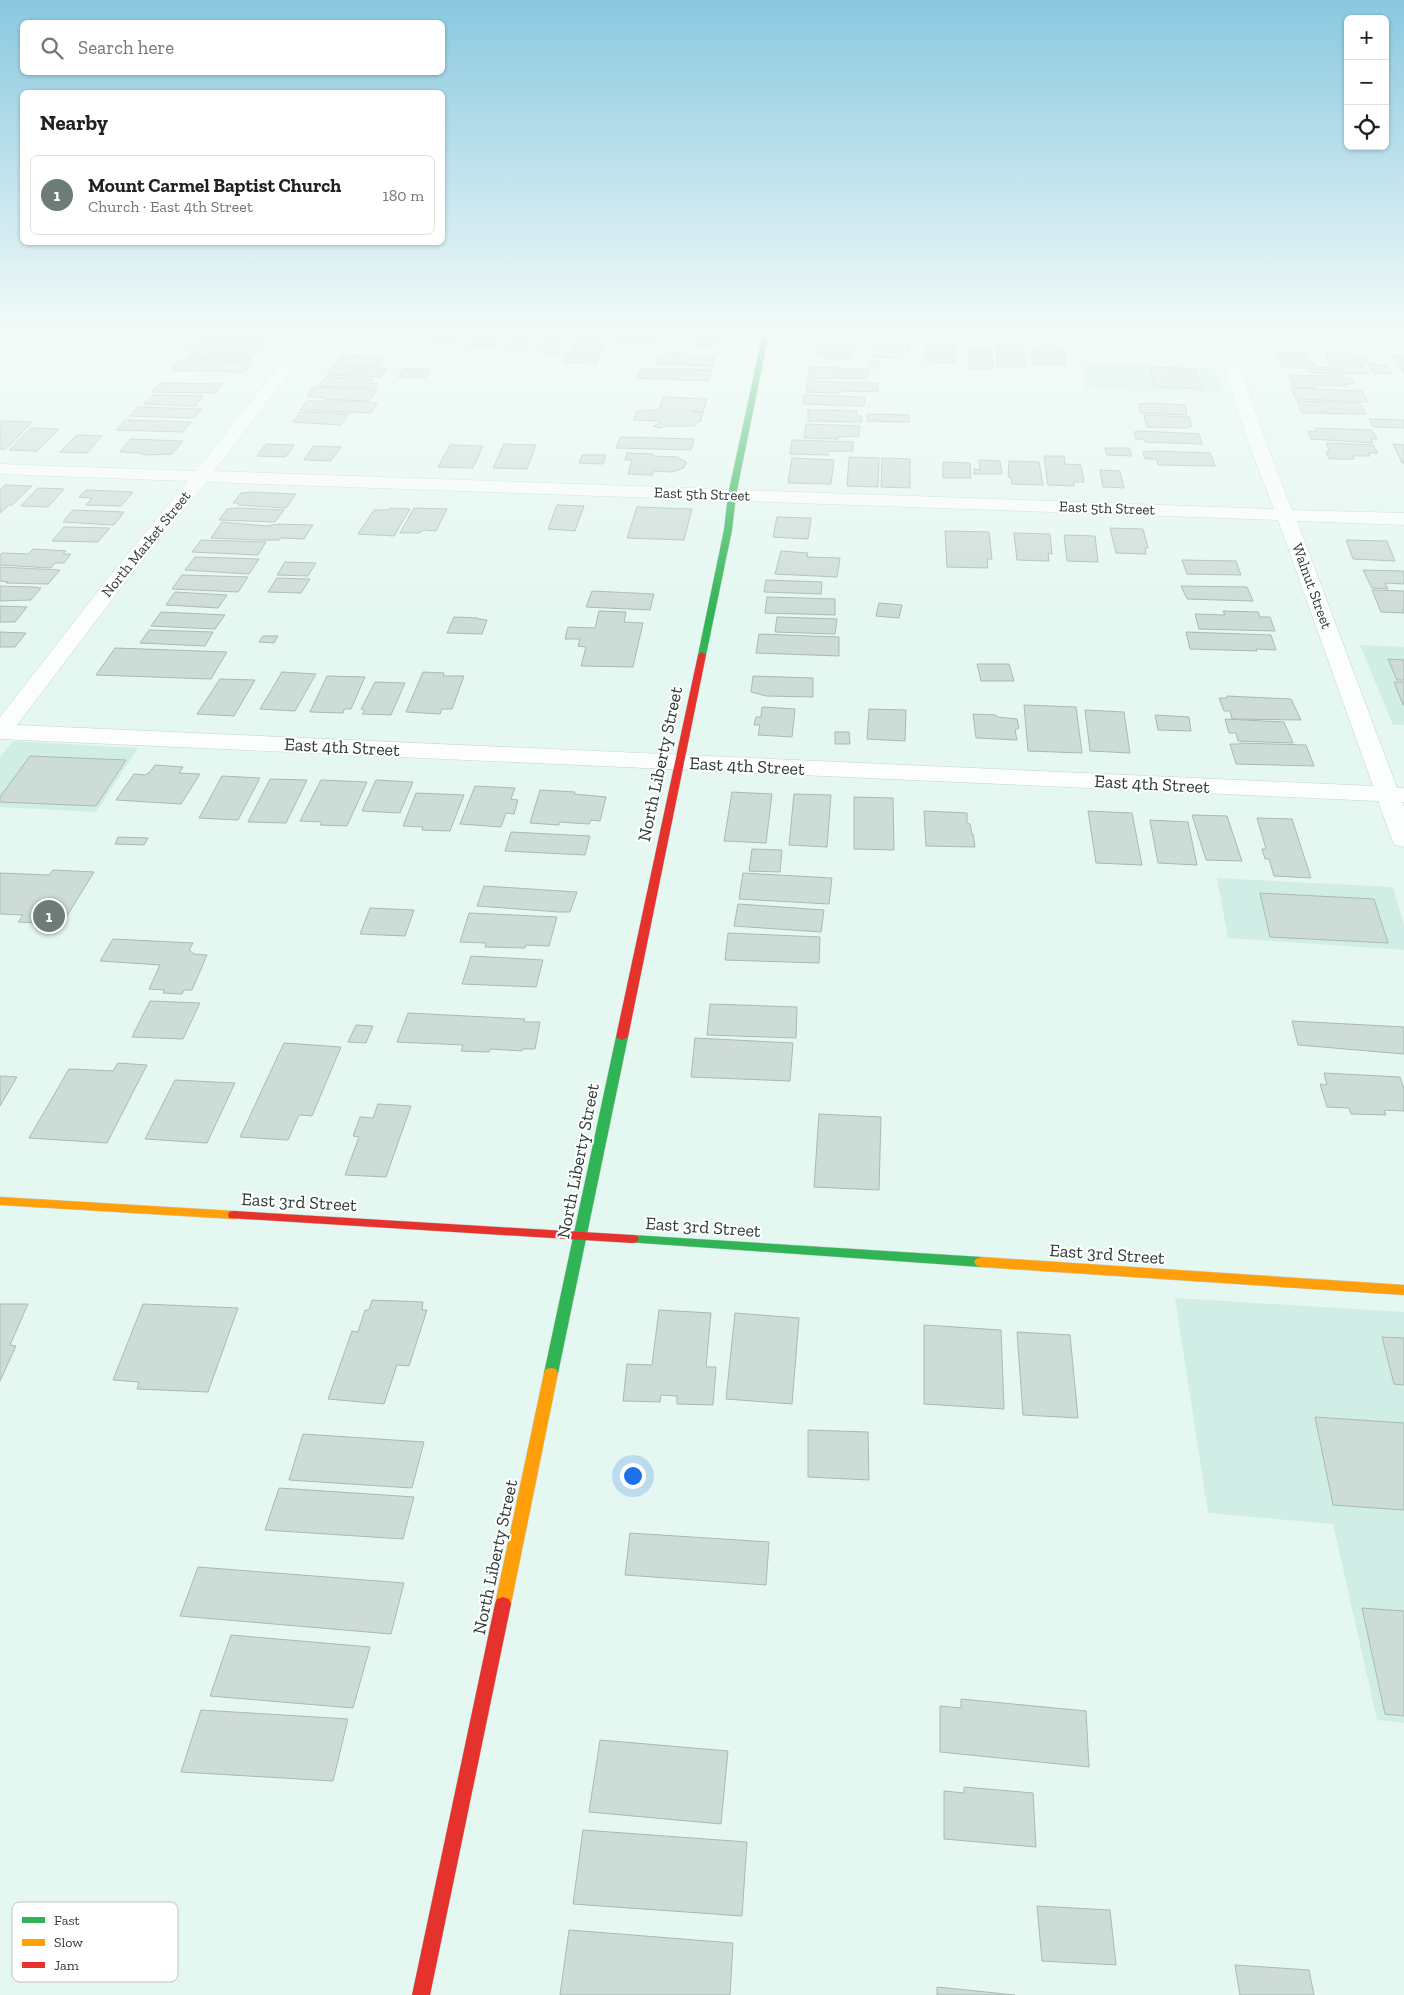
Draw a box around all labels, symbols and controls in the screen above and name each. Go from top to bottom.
map controls [1344,15,1389,150]
button: + [1344,15,1389,60]
search box [20,20,445,75]
icon: search [38,34,66,62]
text: Search here [78,36,174,59]
button: − [1344,60,1389,105]
button: locate [1344,105,1389,150]
text: Nearby [40,110,108,135]
text: Mount Carmel Baptist Church [88,174,341,197]
text: 1 [54,186,60,205]
text: 180 m [383,186,424,205]
text: Church · East 4th Street [88,197,253,216]
street label: East 5th Street [654,483,751,505]
street label: North Market Street [98,487,195,601]
street label: East 5th Street [1059,497,1156,519]
street label: Walnut Street [1288,541,1336,632]
street label: North Liberty Street [633,684,687,843]
street label: East 4th Street [284,733,401,761]
street label: East 4th Street [689,752,806,780]
street label: East 4th Street [1094,770,1211,798]
pin: 1 [33,897,65,935]
street label: North Liberty Street [552,1081,604,1241]
street label: East 3rd Street [241,1188,358,1216]
street label: East 3rd Street [645,1212,762,1242]
street label: East 3rd Street [1049,1239,1166,1269]
your location [620,1463,646,1489]
street label: North Liberty Street [468,1477,522,1636]
legend [12,1902,178,1982]
text: Fast [54,1912,81,1929]
text: Slow [54,1934,83,1951]
text: Jam [54,1957,79,1974]

